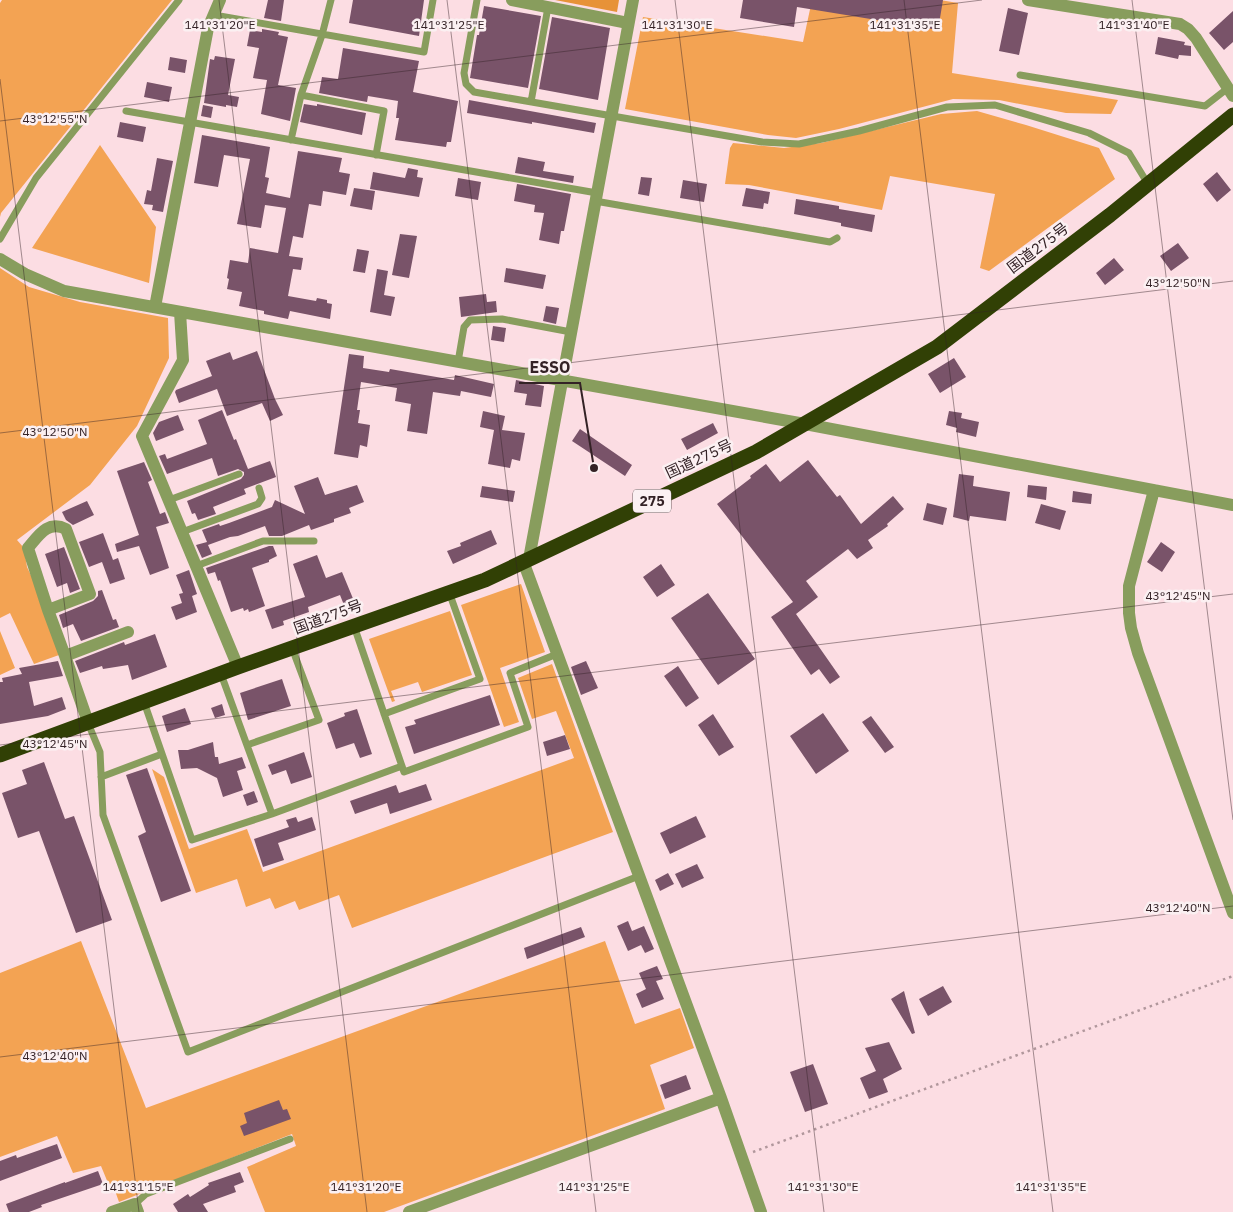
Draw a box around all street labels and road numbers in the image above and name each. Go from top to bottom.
street label: 国道275号 [1003,218,1072,277]
street label: 国道275号 [662,435,735,482]
road number: 275 [633,490,671,512]
street label: 国道275号 [291,595,365,638]

